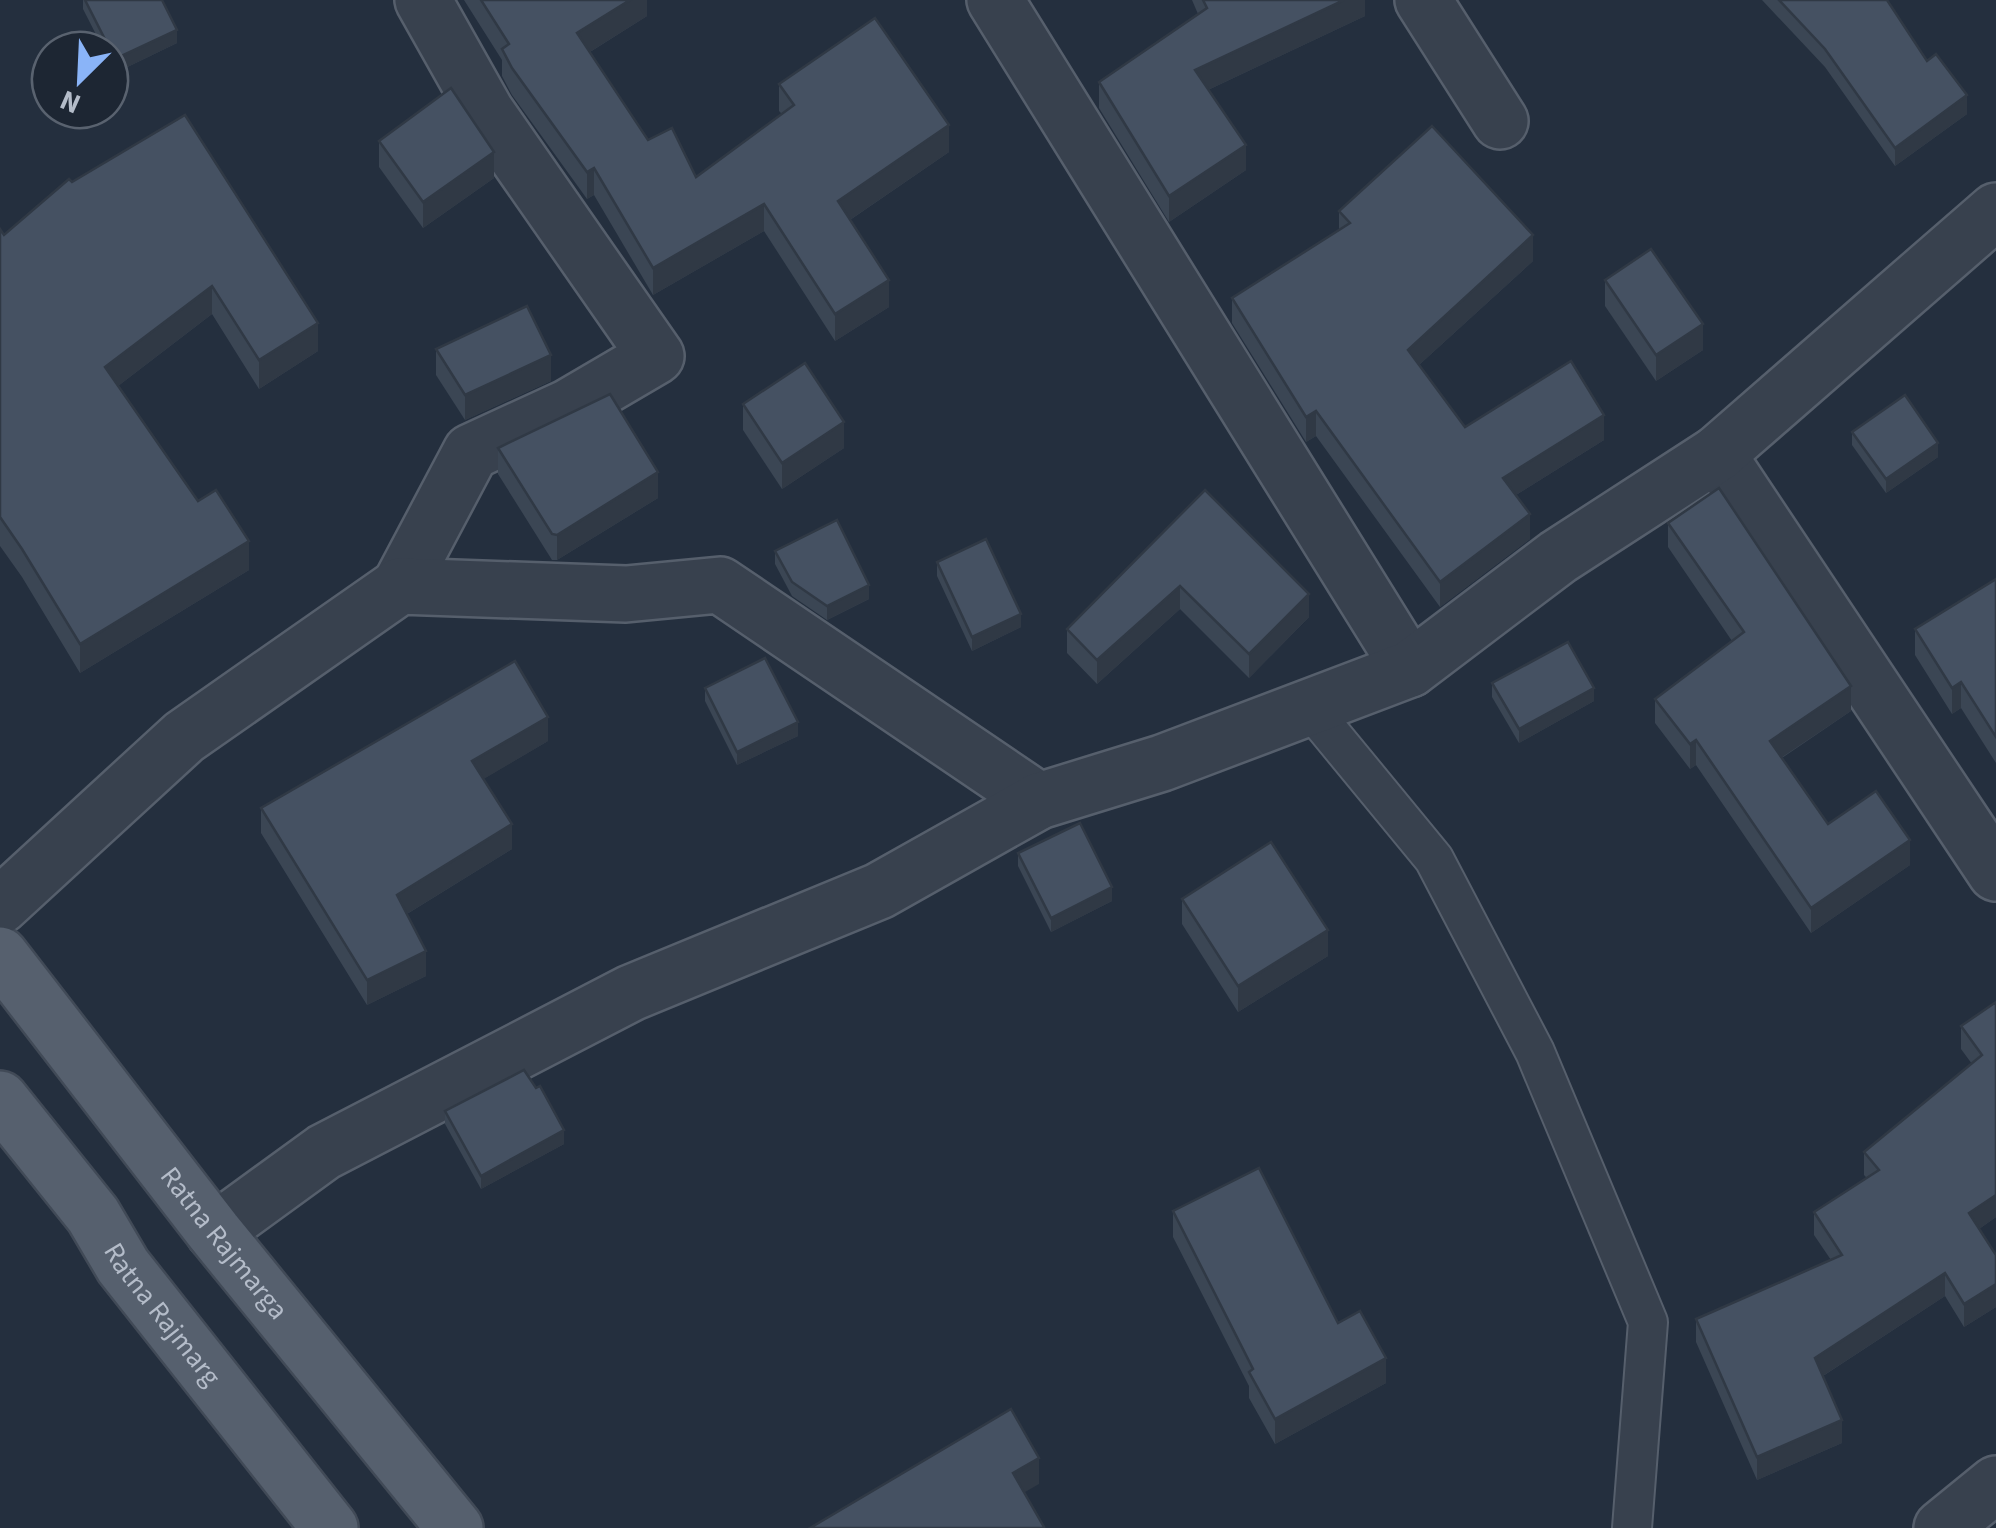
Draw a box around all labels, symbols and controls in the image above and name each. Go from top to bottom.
north arrow [30,30,130,130]
text: N [54,80,87,124]
street label: Ratna Rajmarga [154,1161,296,1327]
street label: Ratna Rajmarg [99,1235,229,1393]

